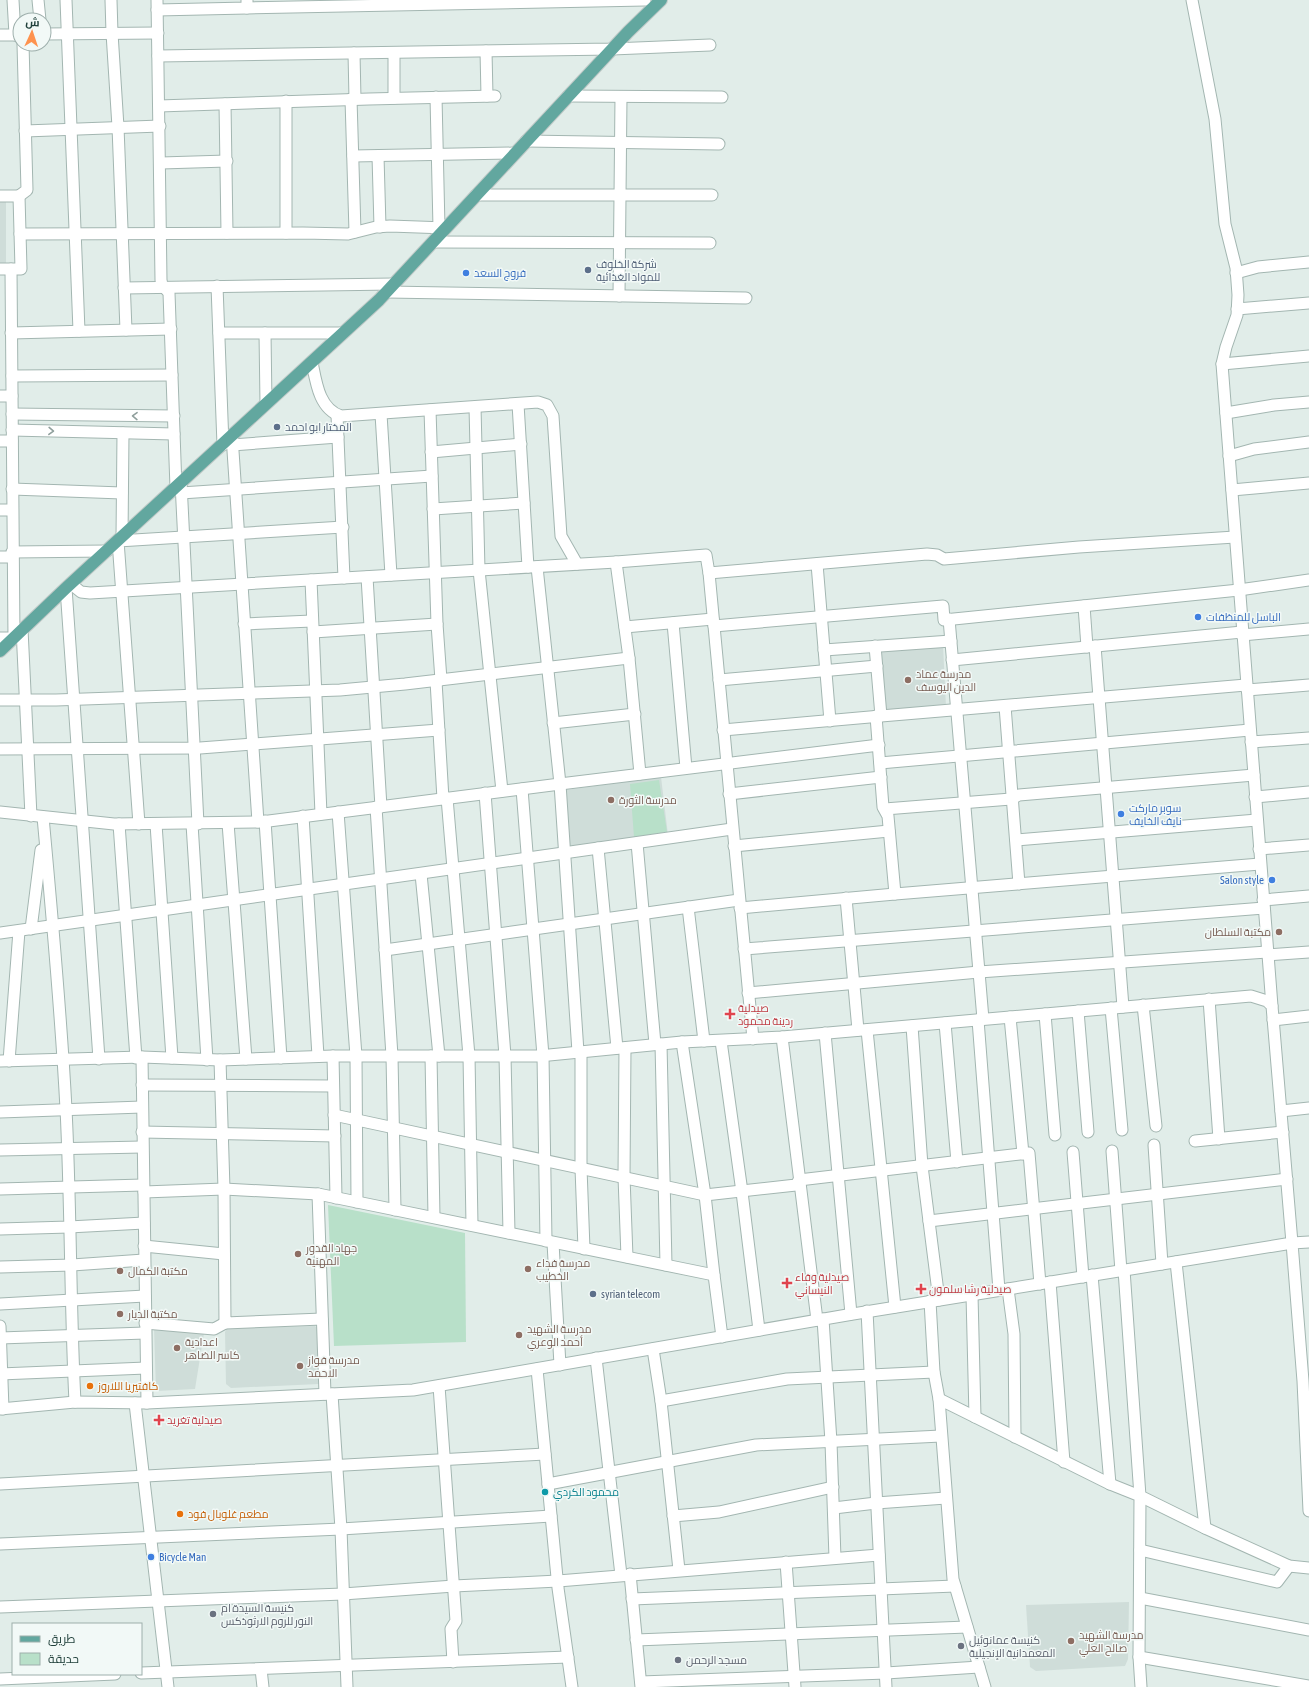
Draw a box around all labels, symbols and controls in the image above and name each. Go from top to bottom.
north arrow [12,12,52,52]
text: ش [25,16,40,29]
place label: شركة الخلوف للمواد الغذائية [596,258,660,284]
marker: شركة الخلوف للمواد الغذائية [583,265,593,275]
place label: فروج السعد [474,267,526,281]
marker: فروج السعد [461,268,471,278]
one-way arrow [132,412,138,420]
place label: المختار ابو احمد [285,421,352,434]
marker: المختار ابو احمد [272,422,282,432]
one-way arrow [48,427,54,435]
place label: الباسل للمنظفات [1206,611,1281,624]
marker: الباسل للمنظفات [1193,612,1203,622]
place label: مدرسة عماد الدين اليوسف [916,668,976,694]
marker: مدرسة عماد الدين اليوسف [903,675,913,685]
place label: مدرسة الثورة [619,794,677,807]
marker: مدرسة الثورة [606,795,616,805]
place label: سوبر ماركت نايف الخايف [1129,802,1182,827]
marker: سوبر ماركت نايف الخايف [1116,809,1126,819]
place label: Salon style [1220,874,1264,886]
marker: Salon style [1267,875,1277,885]
place label: مكتبة السلطان [1205,926,1271,939]
marker: مكتبة السلطان [1274,927,1284,937]
place label: صيدلية ردينة محمود [738,1002,793,1028]
marker: صيدلية ردينة محمود [725,1009,735,1019]
place label: جهاد القدور المهنية [305,1242,357,1268]
marker: جهاد القدور المهنية [293,1249,303,1259]
place label: مدرسة فداء الخطيب [536,1257,590,1282]
marker: مدرسة فداء الخطيب [523,1264,533,1274]
place label: مكتبة الكمال [128,1265,188,1278]
marker: مكتبة الكمال [115,1266,125,1276]
place label: صيدلية وفاء النيساني [795,1271,849,1299]
marker: صيدلية وفاء النيساني [782,1278,792,1288]
place label: صيدلية رشا سلمون [929,1283,1012,1296]
marker: صيدلية رشا سلمون [916,1284,926,1294]
place label: syrian telecom [601,1288,660,1300]
marker: syrian telecom [588,1289,598,1299]
place label: مكتبة الديار [127,1308,178,1321]
marker: مكتبة الديار [115,1309,125,1319]
place label: مدرسة الشهيد أحمد الوعري [527,1323,592,1351]
marker: مدرسة الشهيد أحمد الوعري [514,1330,524,1340]
place label: اعدادية كاسر الضاهر [184,1336,240,1362]
marker: اعدادية كاسر الضاهر [172,1343,182,1353]
place label: مدرسة فواز الاحمد [307,1354,360,1379]
marker: مدرسة فواز الاحمد [295,1361,305,1371]
place label: كافتيريا اللاروز [97,1380,158,1393]
marker: كافتيريا اللاروز [85,1381,95,1391]
place label: صيدلية تغريد [167,1414,222,1427]
marker: صيدلية تغريد [154,1415,164,1425]
place label: محمود الكردي [553,1486,619,1501]
marker: محمود الكردي [540,1487,550,1497]
place label: مطعم غلوبال فود [188,1508,269,1522]
marker: مطعم غلوبال فود [175,1509,185,1519]
place label: Bicycle Man [159,1551,206,1563]
marker: Bicycle Man [146,1552,156,1562]
place label: كنيسة السيدة ام النور للروم الارثوذكس [221,1602,313,1629]
marker: كنيسة السيدة ام النور للروم الارثوذكس [208,1609,218,1619]
legend [12,1623,142,1675]
place label: مدرسة الشهيد صالح العلي [1079,1629,1144,1657]
text: طريق [48,1632,76,1646]
place label: كنيسة عمانوئيل المعمدانية الإنجيلية [969,1634,1056,1660]
marker: مدرسة الشهيد صالح العلي [1066,1636,1076,1646]
marker: كنيسة عمانوئيل المعمدانية الإنجيلية [956,1641,966,1651]
text: حديقة [48,1652,79,1666]
place label: مسجد الرحمن [686,1654,747,1667]
marker: مسجد الرحمن [673,1655,683,1665]

